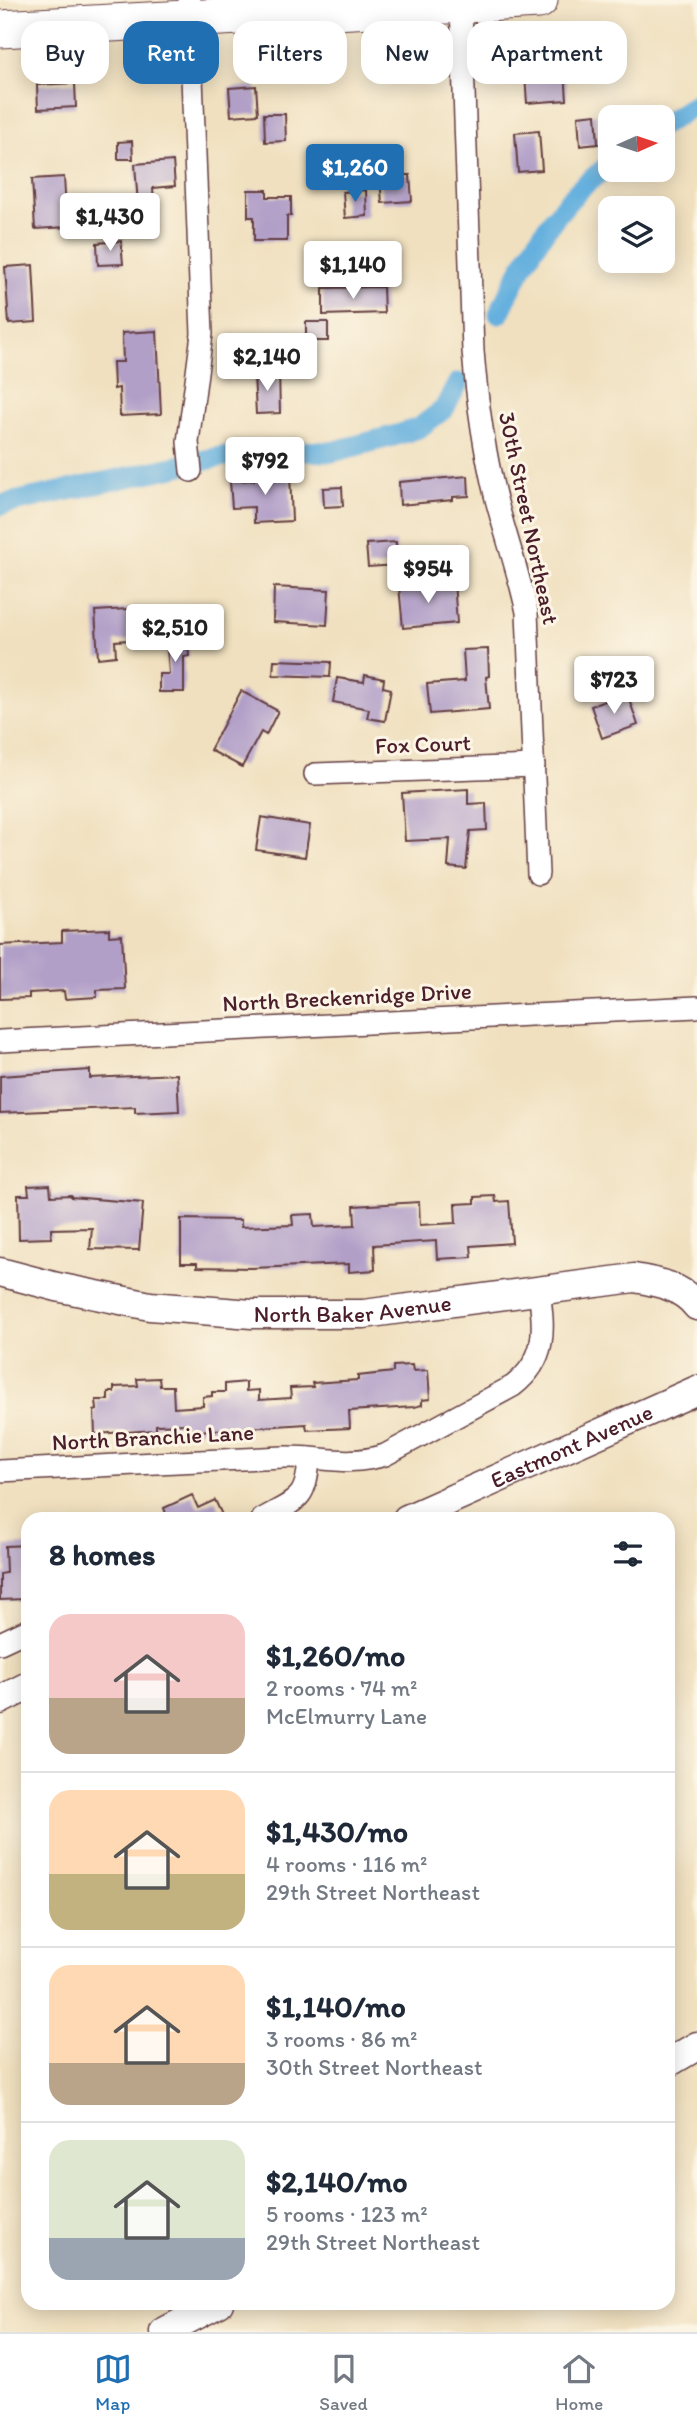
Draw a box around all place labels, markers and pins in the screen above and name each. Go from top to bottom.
pin: $1,260 [298,144,412,204]
pin: $1,430 [53,194,167,253]
pin: $1,140 [296,242,410,301]
pin: $2,140 [210,334,324,393]
pin: $792 [224,438,306,497]
pin: $954 [387,546,469,605]
pin: $2,510 [118,604,232,664]
pin: $723 [573,656,655,716]

